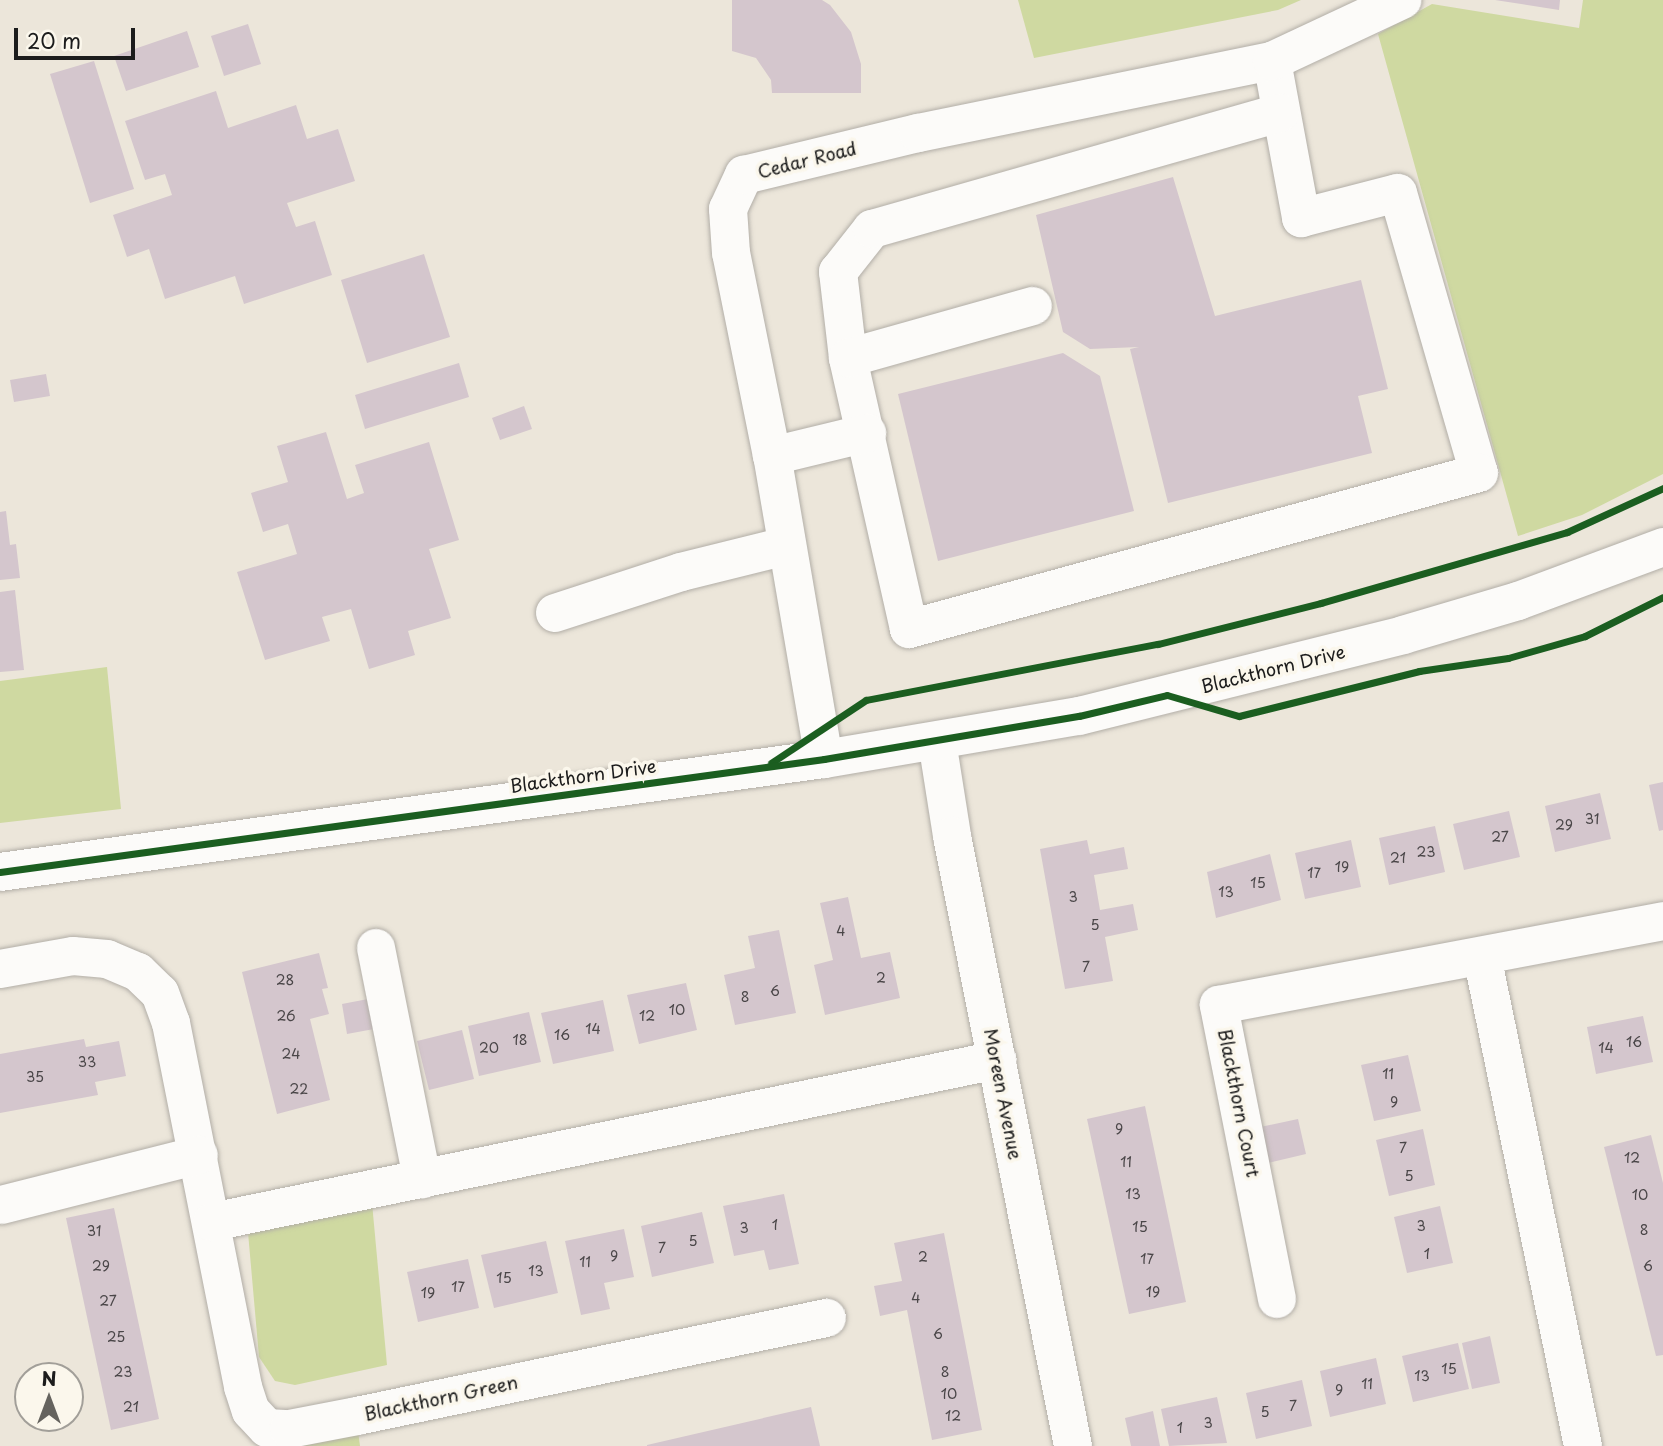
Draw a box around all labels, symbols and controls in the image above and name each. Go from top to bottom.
scale bar [18,14,138,58]
text: 20 m [27,24,81,56]
street label: Cedar Road [755,137,859,183]
street label: Blackthorn Drive [1199,641,1347,697]
street label: Blackthorn Drive [509,755,657,797]
house number: 31 [1585,811,1599,827]
house number: 29 [1555,817,1573,833]
house number: 27 [1491,829,1509,845]
house number: 23 [1417,844,1435,860]
house number: 21 [1390,850,1406,866]
house number: 19 [1335,859,1349,875]
house number: 17 [1307,865,1321,881]
house number: 15 [1250,875,1266,891]
house number: 13 [1218,884,1234,900]
house number: 3 [1068,889,1078,905]
house number: 5 [1090,917,1100,933]
house number: 4 [836,923,846,939]
house number: 7 [1082,959,1090,975]
house number: 2 [876,970,886,986]
house number: 28 [276,972,294,988]
house number: 6 [770,983,780,999]
house number: 8 [741,989,749,1005]
house number: 10 [669,1002,685,1018]
house number: 26 [276,1008,296,1024]
house number: 12 [639,1008,655,1024]
house number: 14 [585,1021,601,1037]
street label: Moreen Avenue [980,1026,1026,1162]
house number: 16 [554,1027,570,1043]
street label: Blackthorn Court [1214,1027,1264,1179]
house number: 18 [512,1032,528,1048]
house number: 16 [1626,1034,1642,1050]
house number: 20 [479,1040,499,1056]
house number: 14 [1598,1040,1614,1056]
house number: 24 [282,1046,300,1062]
house number: 33 [78,1054,96,1070]
house number: 11 [1382,1066,1394,1082]
house number: 35 [26,1069,44,1085]
house number: 22 [290,1081,308,1097]
house number: 9 [1390,1094,1398,1110]
house number: 9 [1115,1121,1123,1137]
house number: 7 [1399,1140,1407,1156]
house number: 12 [1624,1150,1640,1166]
house number: 11 [1120,1154,1132,1170]
house number: 5 [1404,1168,1414,1184]
house number: 13 [1125,1186,1141,1202]
house number: 10 [1632,1187,1648,1203]
house number: 1 [772,1217,778,1233]
house number: 3 [1416,1218,1426,1234]
house number: 15 [1132,1219,1148,1235]
house number: 3 [739,1220,749,1236]
house number: 8 [1640,1222,1648,1238]
house number: 31 [87,1223,101,1239]
house number: 5 [688,1233,698,1249]
house number: 7 [658,1240,666,1256]
house number: 1 [1424,1246,1430,1262]
house number: 9 [610,1248,618,1264]
house number: 2 [918,1249,928,1265]
house number: 17 [1140,1251,1154,1267]
house number: 11 [579,1254,591,1270]
house number: 29 [92,1258,110,1274]
house number: 6 [1643,1258,1653,1274]
house number: 13 [528,1263,544,1279]
house number: 15 [496,1270,512,1286]
house number: 17 [451,1279,465,1295]
house number: 19 [1146,1284,1160,1300]
house number: 19 [421,1285,435,1301]
house number: 4 [911,1290,921,1306]
house number: 27 [99,1293,117,1309]
house number: 6 [933,1326,943,1342]
house number: 25 [107,1329,125,1345]
house number: 15 [1441,1361,1457,1377]
north arrow [14,1362,84,1432]
text: N [41,1364,57,1392]
house number: 23 [114,1364,132,1380]
house number: 8 [941,1364,949,1380]
house number: 13 [1414,1368,1430,1384]
street label: Blackthorn Green [362,1371,520,1425]
house number: 11 [1361,1376,1373,1392]
house number: 9 [1335,1382,1343,1398]
house number: 10 [941,1386,957,1402]
house number: 7 [1289,1398,1297,1414]
house number: 21 [123,1399,139,1415]
house number: 5 [1260,1404,1270,1420]
house number: 12 [945,1408,961,1424]
house number: 3 [1203,1415,1213,1431]
house number: 1 [1177,1420,1183,1436]

